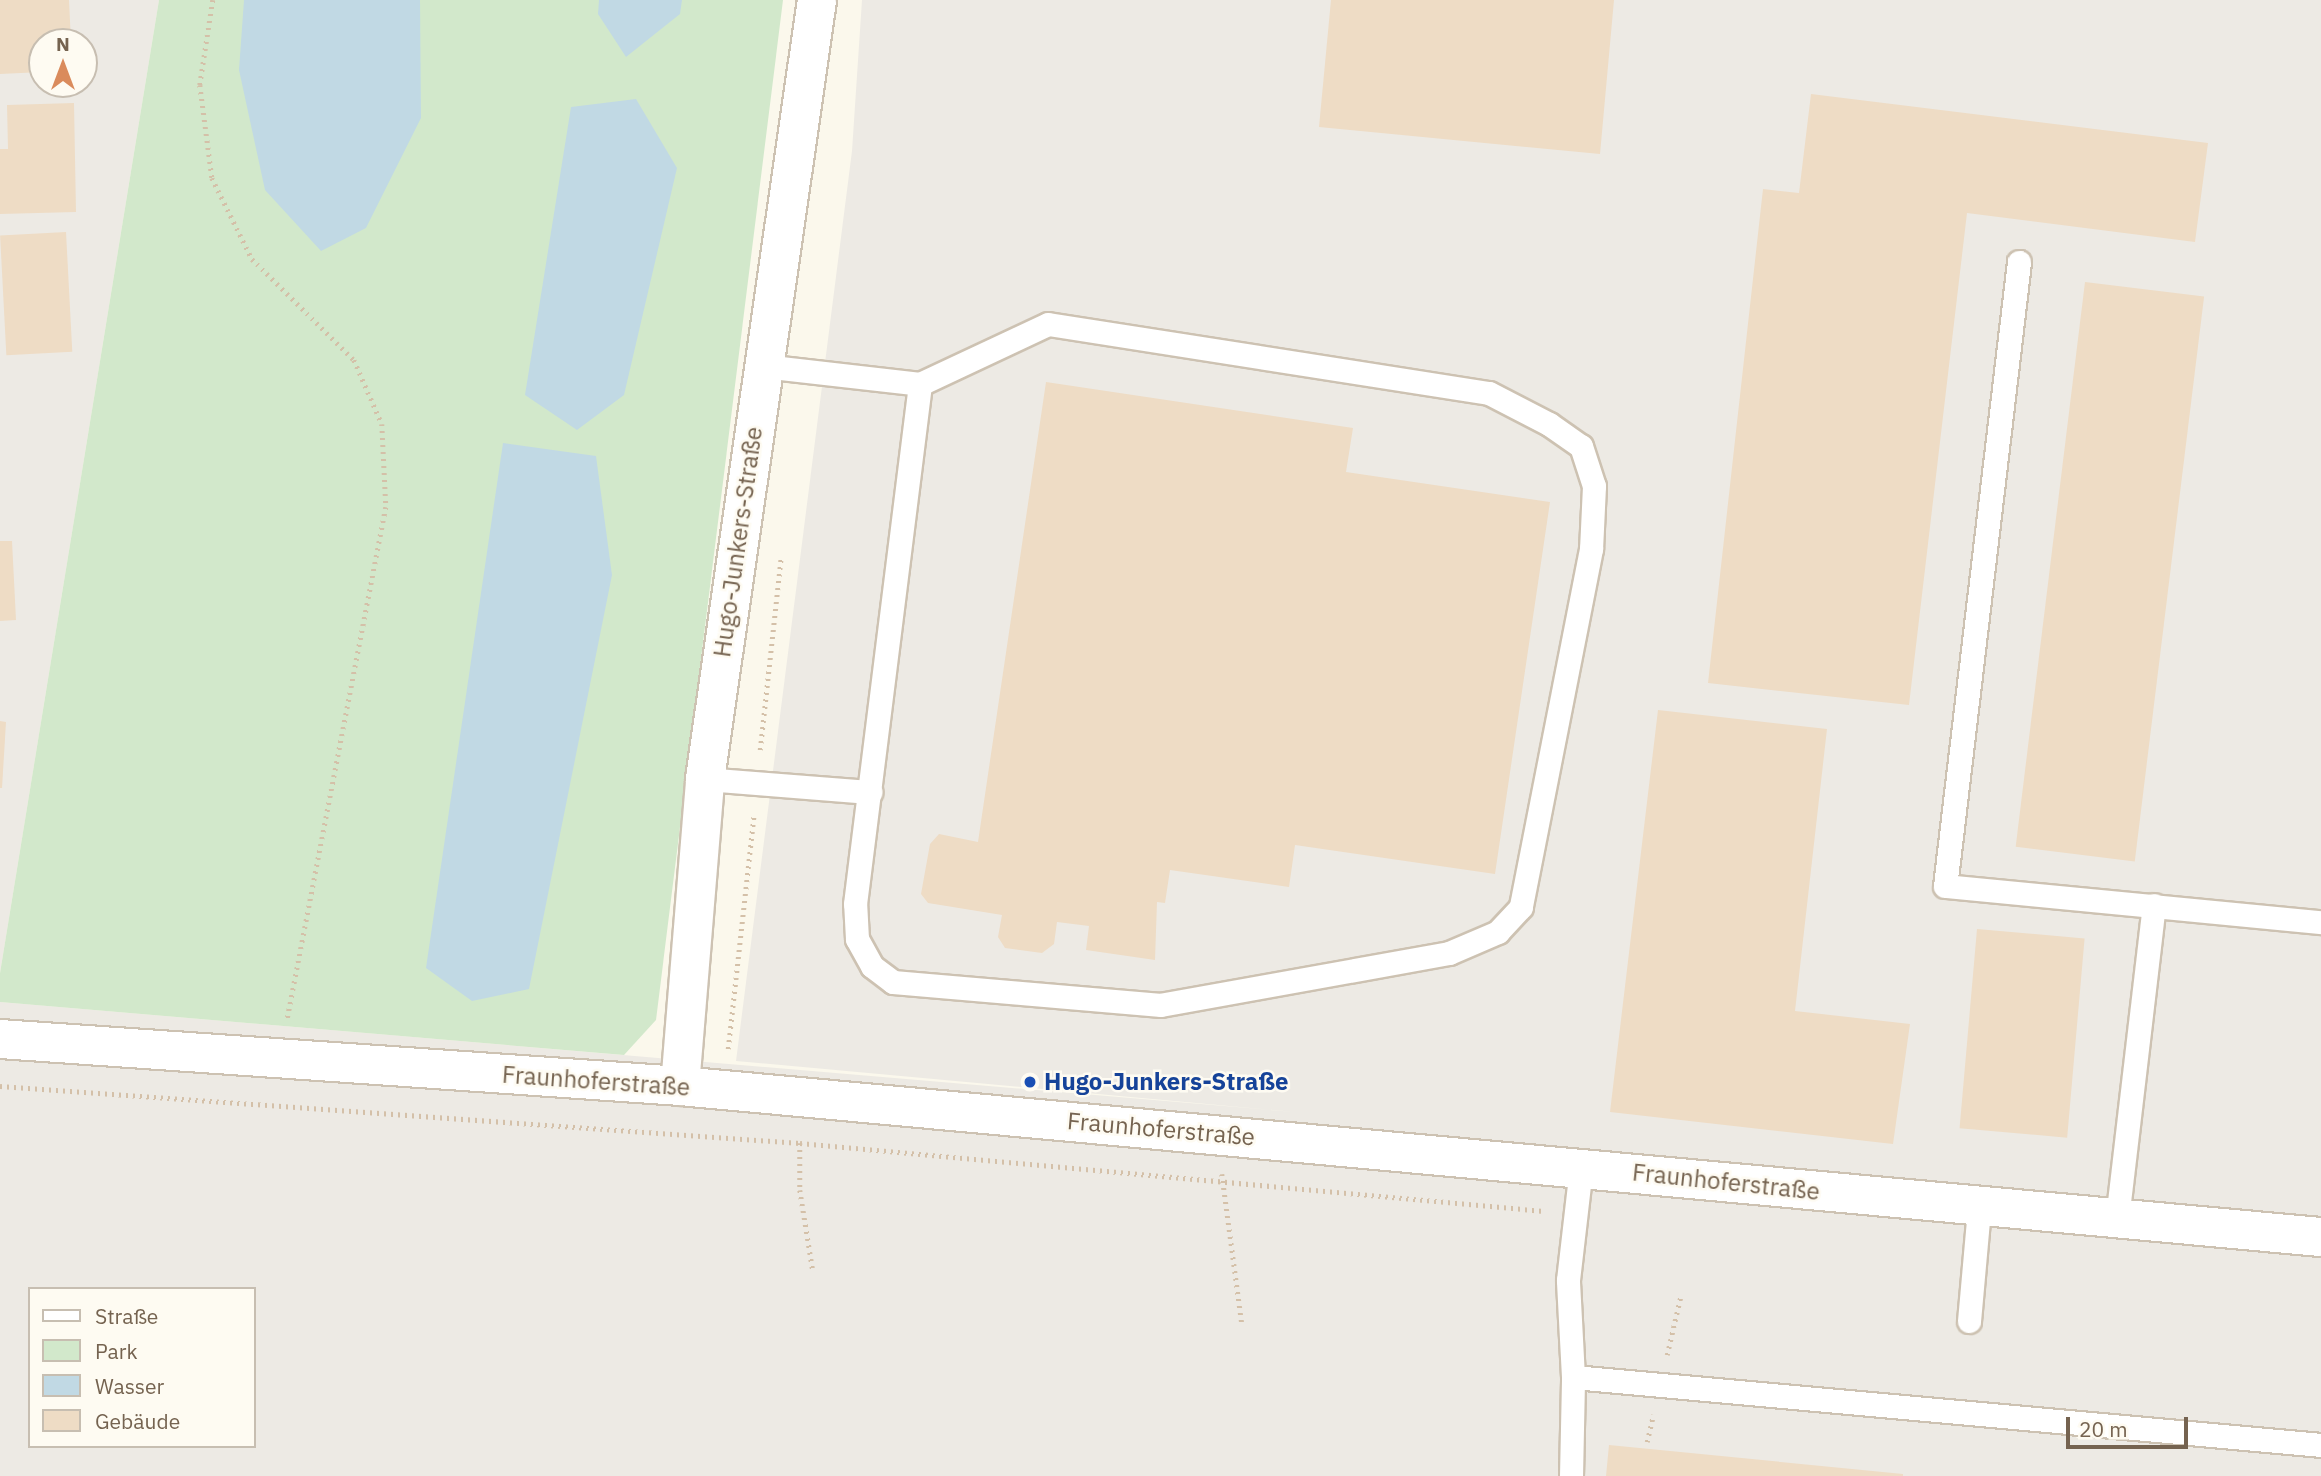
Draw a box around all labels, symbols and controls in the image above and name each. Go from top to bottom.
north arrow [28,28,98,98]
text: N [56,32,70,56]
street label: Hugo-Junkers-Straße [708,425,768,659]
street label: Fraunhoferstraße [501,1060,691,1102]
place label: Hugo-Junkers-Straße [1044,1068,1289,1096]
marker: Hugo-Junkers-Straße [1022,1074,1038,1090]
street label: Fraunhoferstraße [1066,1106,1256,1152]
street label: Fraunhoferstraße [1631,1158,1821,1206]
legend [28,1287,256,1448]
text: Straße [95,1302,158,1330]
text: Park [95,1337,138,1365]
text: Wasser [95,1372,164,1400]
scale bar [2069,1402,2192,1446]
text: Gebäude [95,1407,180,1435]
text: 20 m [2079,1415,2128,1443]

